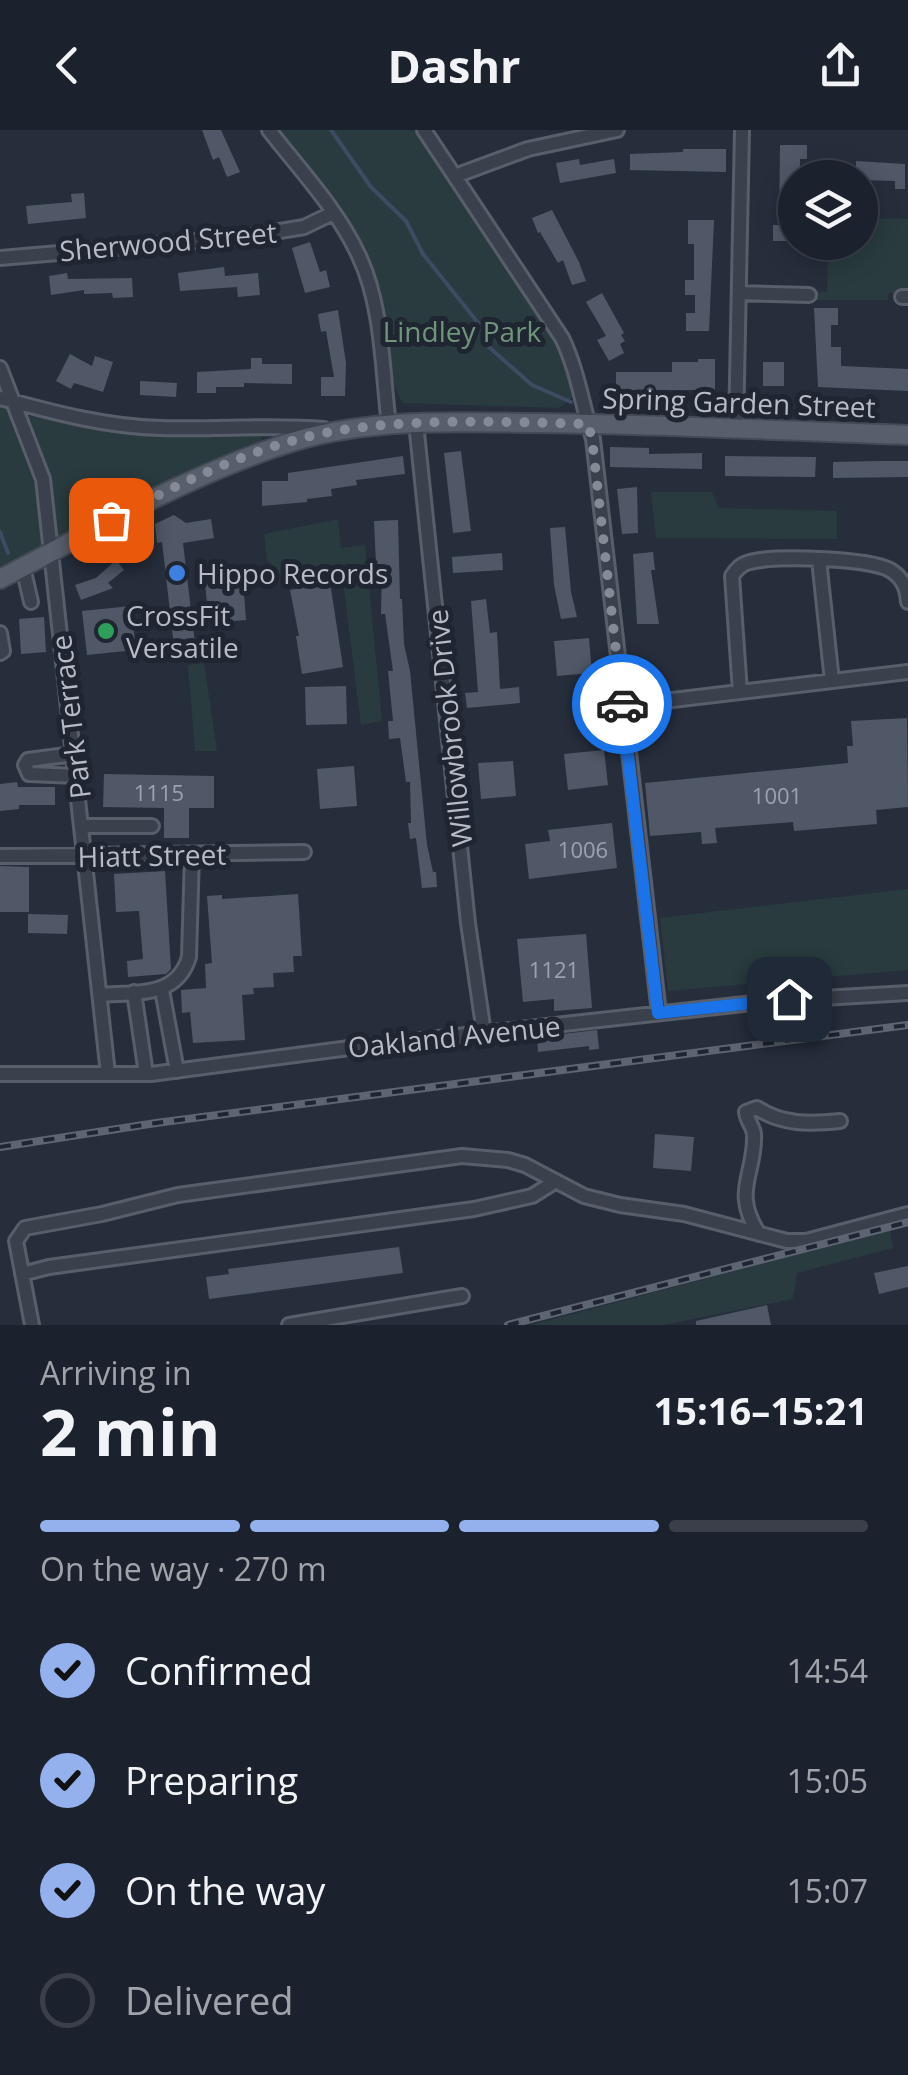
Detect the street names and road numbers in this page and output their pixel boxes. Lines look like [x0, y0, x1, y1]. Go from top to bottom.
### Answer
street label: Sherwood Street [58, 213, 278, 269]
street label: Spring Garden Street [602, 378, 876, 426]
street label: Willowbrook Drive [418, 607, 480, 849]
street label: Park Terrace [41, 633, 99, 801]
street label: Hiatt Street [77, 835, 227, 875]
street label: Oakland Avenue [346, 1006, 562, 1066]

